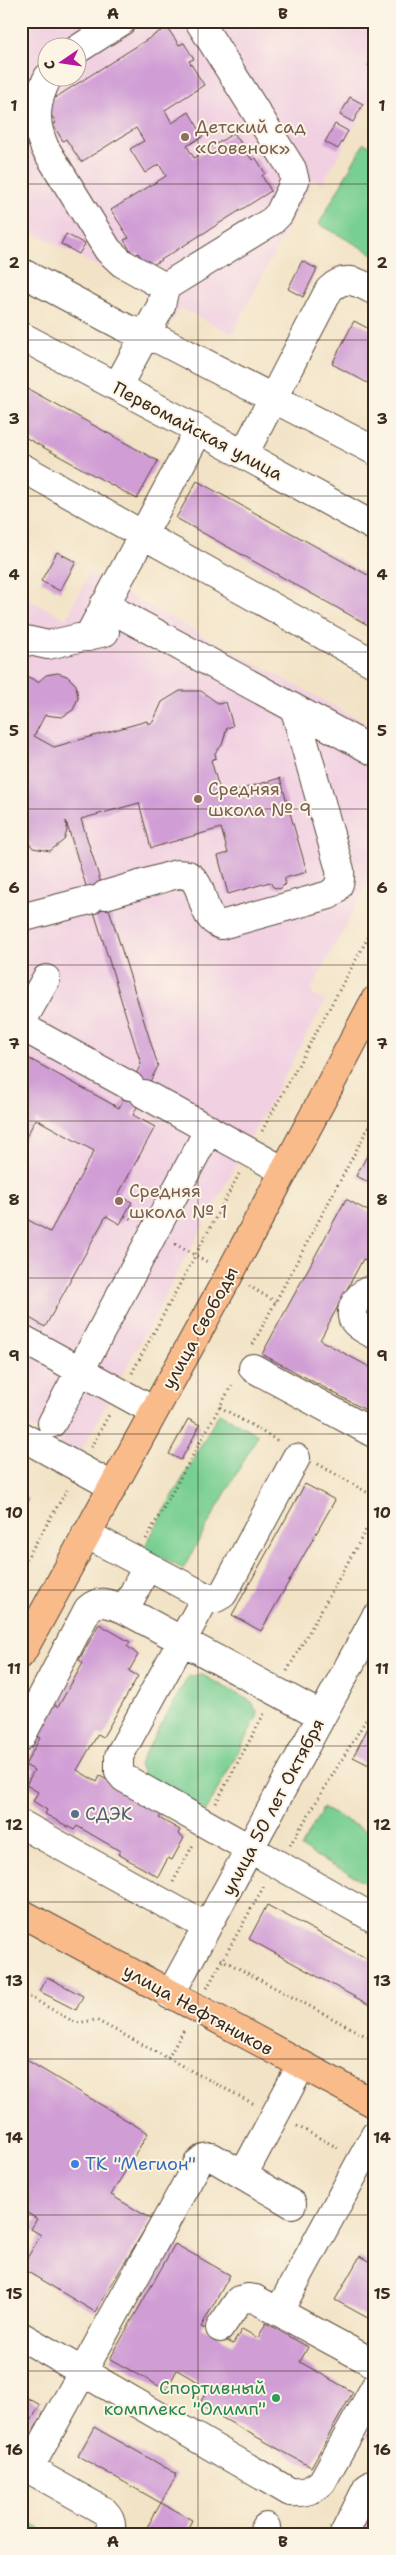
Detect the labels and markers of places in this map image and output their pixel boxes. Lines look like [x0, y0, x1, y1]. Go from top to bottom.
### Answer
place label: Детский сад «Совенок» [195, 115, 307, 160]
marker: Детский сад «Совенок» [179, 131, 191, 143]
place label: Средняя школа № 9 [208, 777, 312, 822]
marker: Средняя школа № 9 [192, 793, 204, 805]
place label: Средняя школа № 1 [129, 1179, 227, 1224]
marker: Средняя школа № 1 [113, 1195, 125, 1207]
place label: СДЭК [85, 1802, 133, 1826]
marker: СДЭК [69, 1808, 81, 1820]
place label: ТК "Мегион" [85, 2152, 196, 2176]
marker: ТК "Мегион" [69, 2158, 81, 2170]
place label: Спортивный комплекс "Олимп" [104, 2376, 266, 2421]
marker: Спортивный комплекс "Олимп" [270, 2392, 282, 2404]

